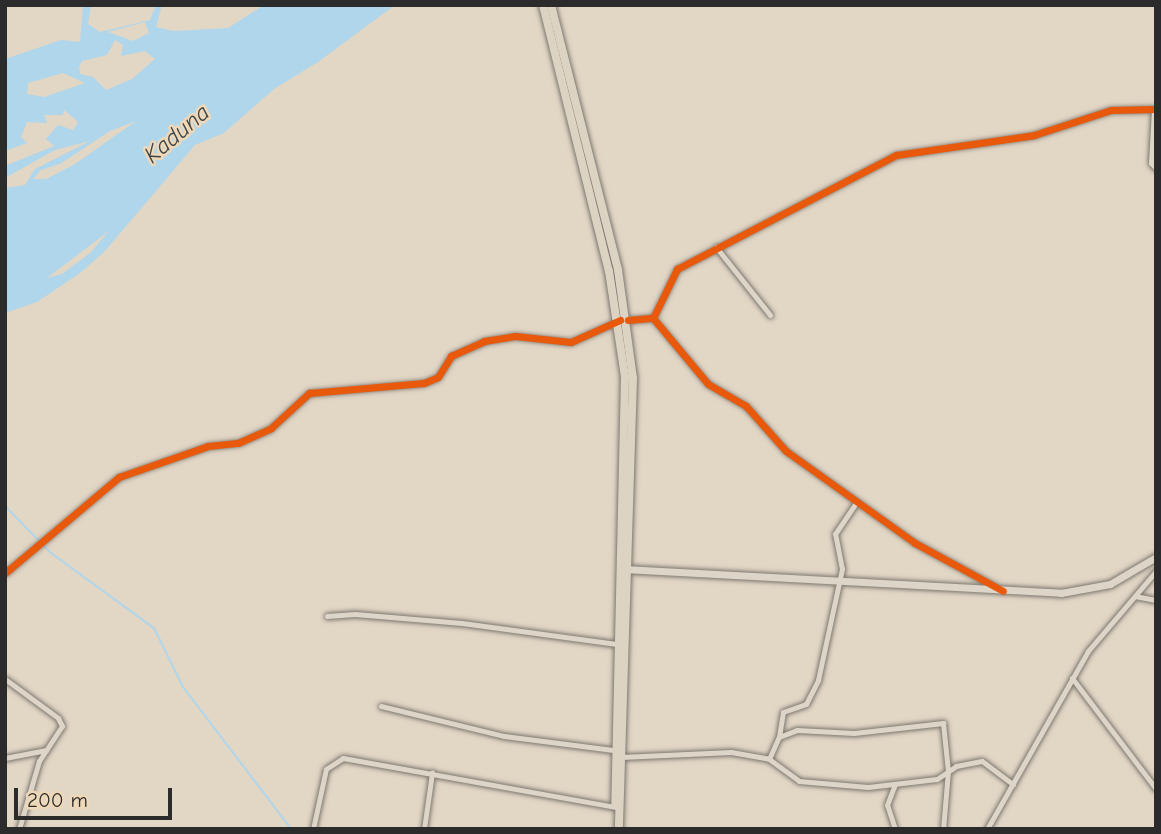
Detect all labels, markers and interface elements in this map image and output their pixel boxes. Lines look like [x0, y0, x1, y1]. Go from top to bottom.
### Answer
water label: Kaduna [138, 98, 216, 170]
scale bar [18, 774, 175, 818]
text: 200 m [27, 788, 88, 812]

